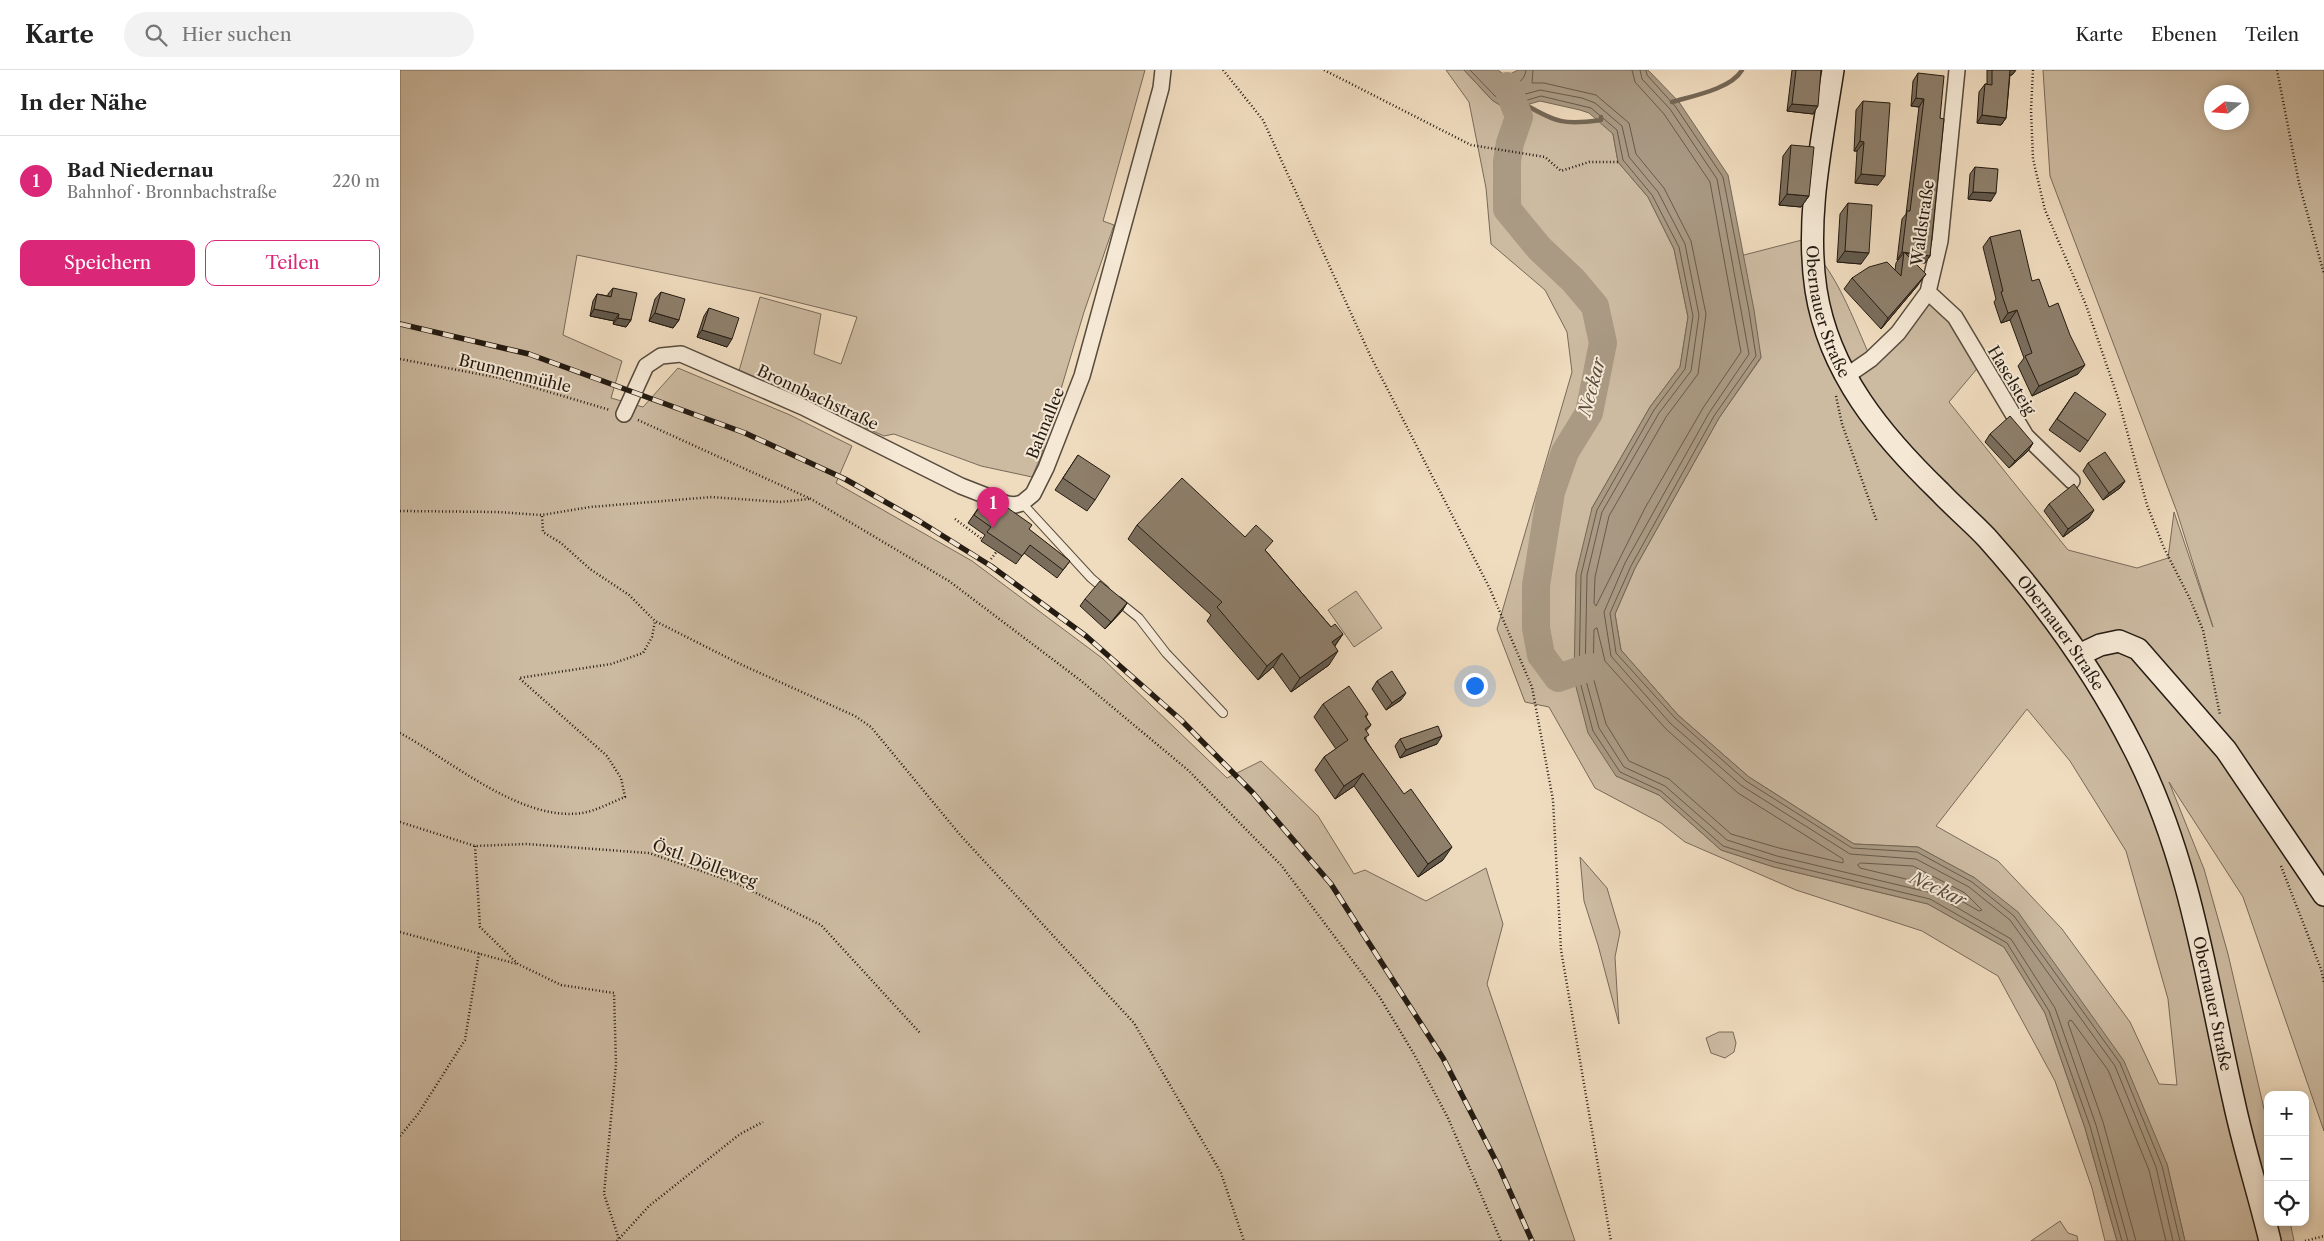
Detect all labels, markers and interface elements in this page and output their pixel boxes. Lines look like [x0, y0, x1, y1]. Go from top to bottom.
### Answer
search box [124, 12, 474, 57]
text: Karte [25, 20, 94, 49]
icon: search [142, 21, 170, 49]
text: Hier suchen [182, 23, 292, 46]
text: Karte [2075, 24, 2123, 46]
text: Ebenen [2151, 24, 2217, 46]
text: Teilen [2245, 24, 2299, 46]
north arrow [2204, 85, 2249, 130]
text: In der Nähe [20, 90, 147, 115]
text: Bad Niedernau [67, 159, 214, 182]
text: 1 [32, 171, 40, 191]
text: 220 m [332, 171, 380, 191]
street label: Waldstraße [1906, 179, 1938, 268]
text: Bahnhof · Bronnbachstraße [67, 182, 277, 202]
button: Speichern [20, 240, 195, 286]
button: Teilen [205, 240, 380, 286]
street label: Obernauer Straße [1802, 245, 1855, 381]
street label: Haselsteig [1983, 342, 2041, 419]
street label: Brunnenmühle [457, 349, 573, 397]
water label: Neckar [1573, 354, 1611, 420]
street label: Bronnbachstraße [754, 360, 882, 434]
street label: Bahnallee [1022, 384, 1068, 462]
pin: 1 [977, 487, 1009, 528]
street label: Obernauer Straße [2013, 571, 2109, 694]
your location [1462, 673, 1488, 699]
street label: Östl. Dölleweg [650, 835, 761, 891]
water label: Neckar [1905, 866, 1971, 912]
street label: Obernauer Straße [2189, 934, 2237, 1073]
map controls [2264, 1091, 2309, 1226]
button: + [2264, 1091, 2309, 1136]
button: − [2264, 1136, 2309, 1181]
button: locate [2264, 1181, 2309, 1226]

